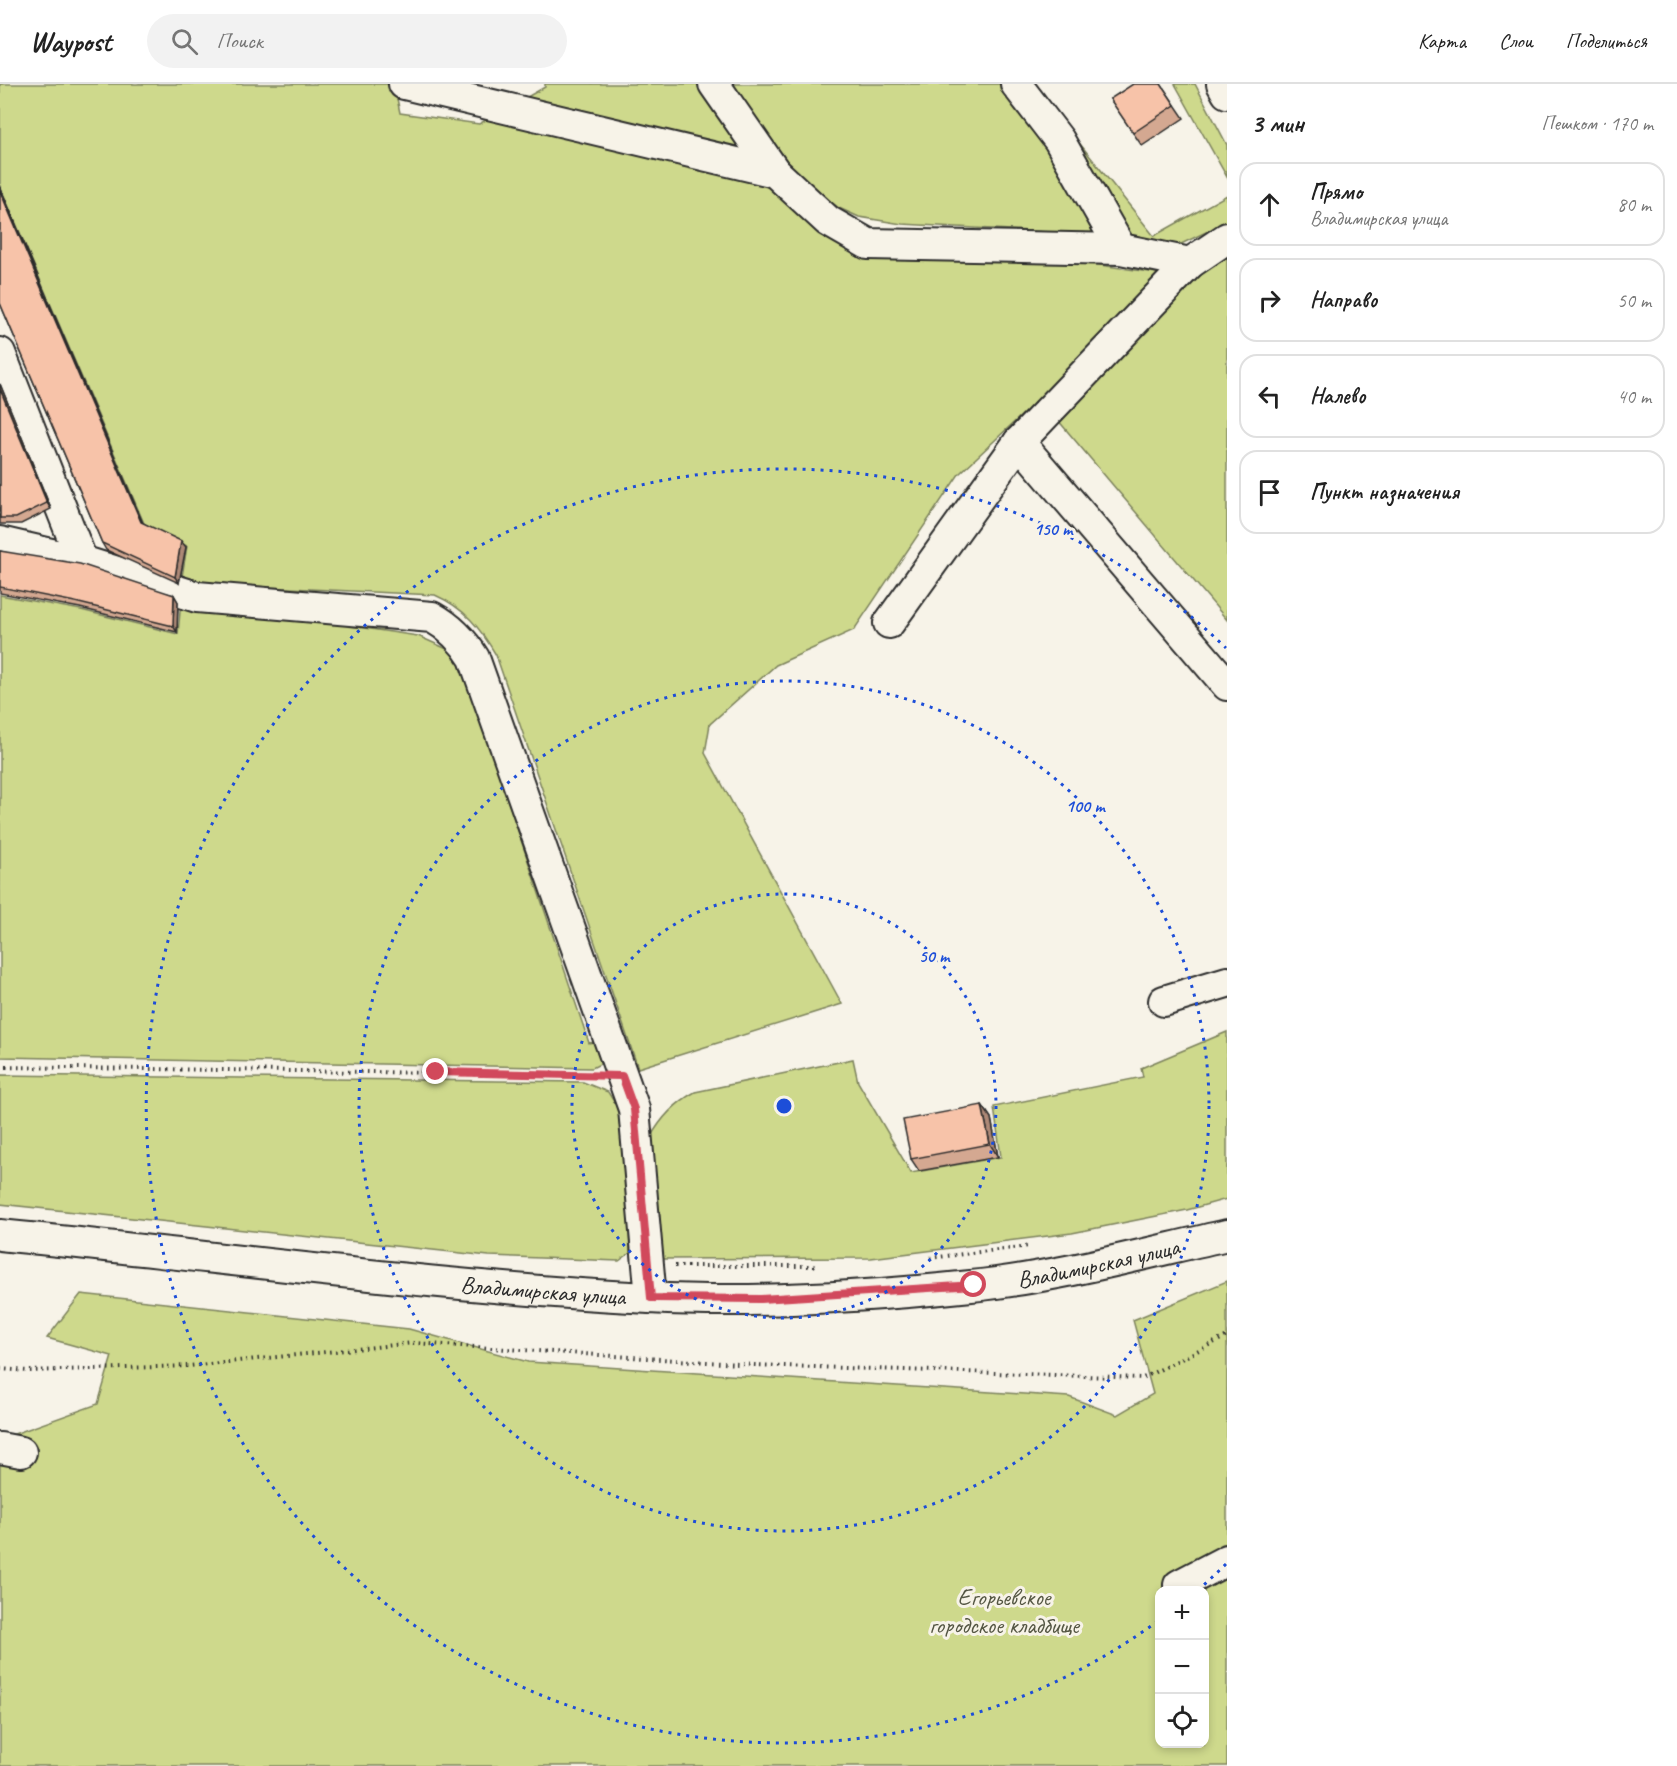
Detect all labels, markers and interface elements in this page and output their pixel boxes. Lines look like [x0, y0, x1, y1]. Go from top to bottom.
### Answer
search box [147, 14, 567, 68]
text: Waypost [30, 24, 111, 59]
icon: search [168, 25, 201, 58]
text: Поиск [216, 27, 263, 55]
text: Карта [1418, 28, 1466, 54]
text: Слои [1499, 28, 1533, 54]
text: Поделиться [1566, 28, 1647, 54]
text: 3 мин [1251, 107, 1304, 140]
text: Пешком · 170 m [1541, 111, 1653, 136]
text: Прямо [1310, 178, 1362, 206]
icon: ahead [1253, 188, 1286, 221]
text: 80 m [1617, 192, 1651, 217]
text: Владимирская улица [1310, 206, 1447, 231]
icon: right [1253, 284, 1286, 317]
text: Направо [1310, 286, 1377, 314]
text: 50 m [1617, 288, 1651, 313]
icon: left [1253, 380, 1286, 413]
text: Налево [1310, 382, 1366, 410]
text: 40 m [1617, 384, 1651, 409]
icon: arrive [1253, 476, 1286, 509]
text: Пункт назначения [1310, 478, 1459, 506]
text: 150 m [1034, 518, 1074, 540]
text: 100 m [1066, 795, 1106, 817]
text: 50 m [919, 945, 951, 967]
route end [422, 1058, 448, 1084]
centre of rings [774, 1096, 794, 1116]
street label: Владимирская улица [1015, 1231, 1184, 1295]
street label: Владимирская улица [459, 1269, 628, 1312]
route start [960, 1271, 986, 1297]
park label: Егорьевское городское кладбище [929, 1582, 1081, 1640]
map controls [1155, 1586, 1209, 1748]
button: + [1155, 1586, 1209, 1640]
button: − [1155, 1640, 1209, 1694]
button: locate [1155, 1694, 1209, 1748]

